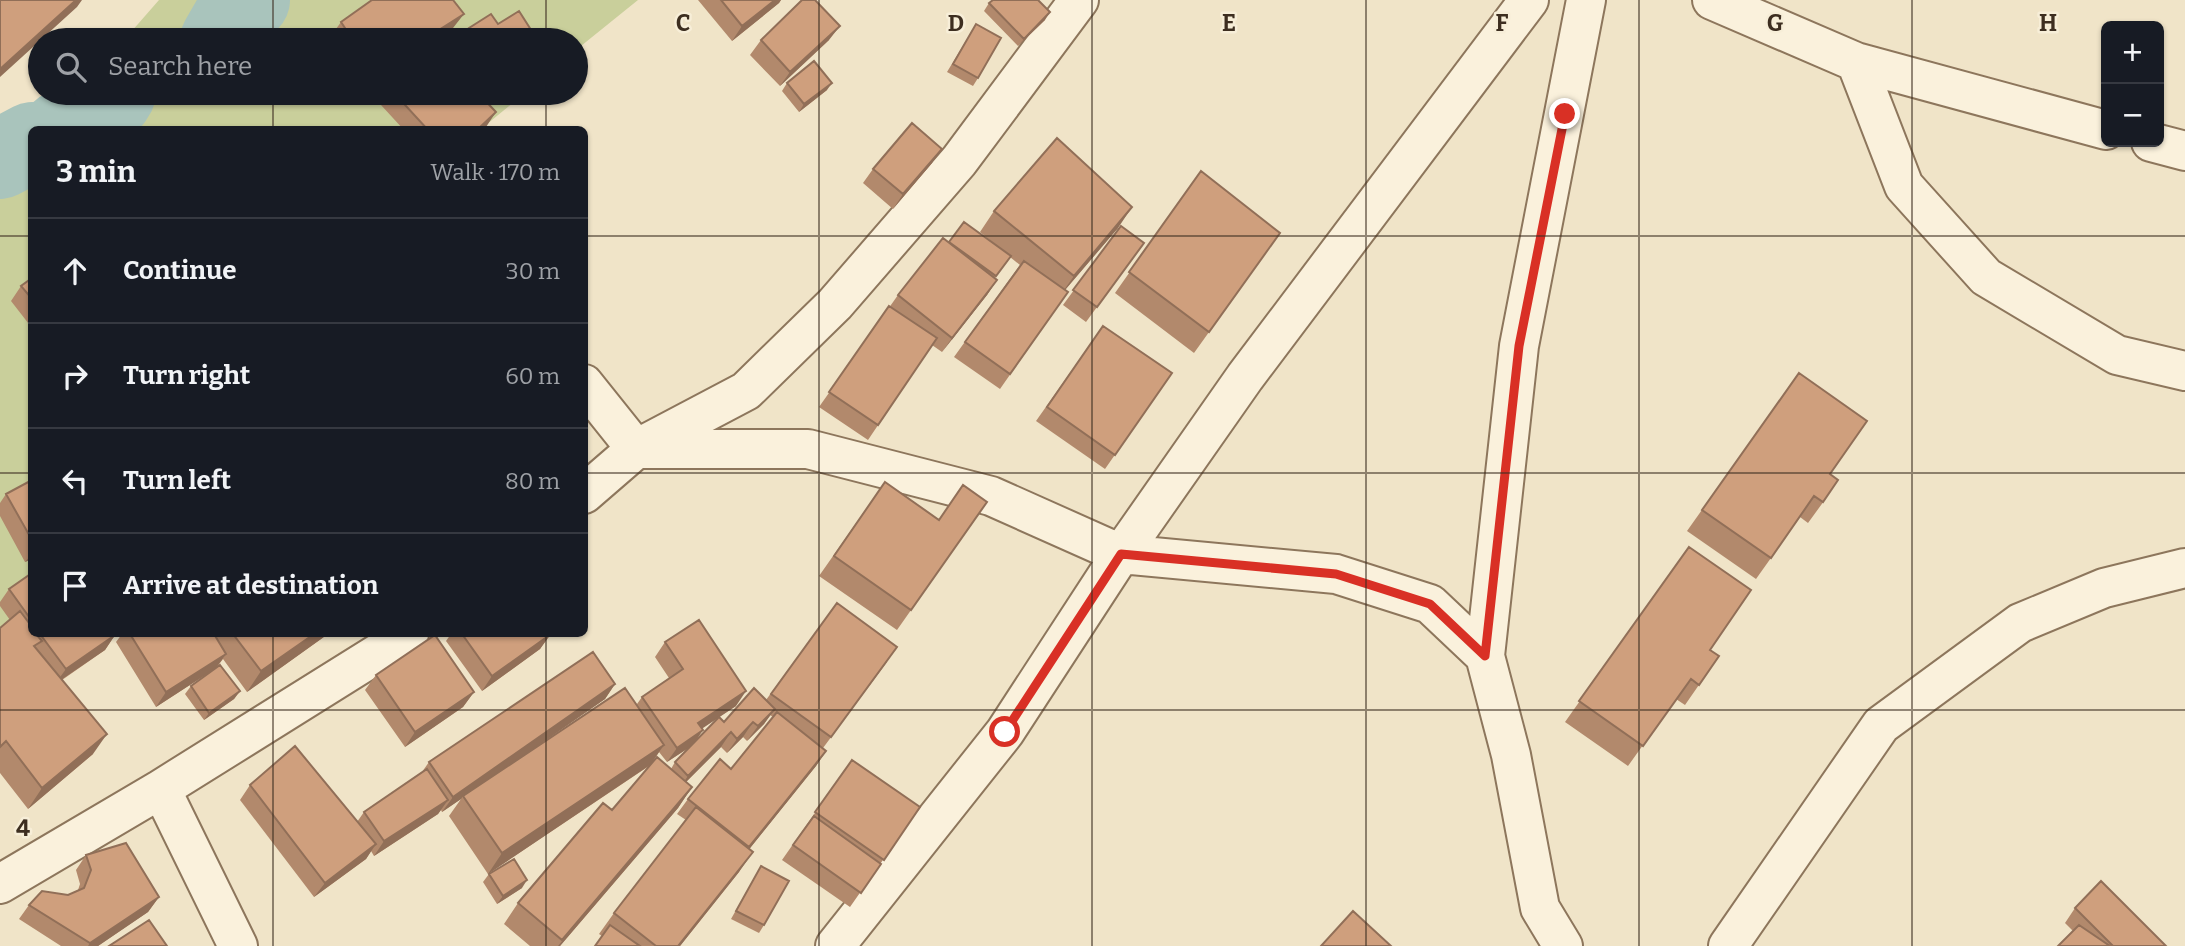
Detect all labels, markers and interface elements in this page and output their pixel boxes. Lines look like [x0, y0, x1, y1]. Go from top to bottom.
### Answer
text: C [676, 9, 690, 37]
text: D [948, 9, 964, 37]
text: E [1222, 9, 1236, 37]
text: F [1496, 9, 1509, 37]
text: G [1767, 9, 1784, 37]
text: H [2039, 9, 2057, 37]
map controls [2101, 21, 2164, 147]
button: + [2101, 21, 2164, 84]
search box [28, 28, 588, 105]
icon: search [52, 48, 90, 86]
text: Search here [108, 51, 252, 82]
button: − [2101, 84, 2164, 147]
route end [1549, 98, 1580, 129]
text: 3 min [56, 154, 136, 190]
text: Walk · 170 m [431, 158, 560, 186]
icon: ahead [56, 252, 94, 290]
text: Continue [123, 255, 237, 286]
text: 30 m [506, 257, 560, 285]
icon: right [56, 357, 94, 395]
text: Turn right [123, 360, 250, 391]
text: 60 m [505, 362, 560, 390]
icon: left [56, 462, 94, 500]
text: Turn left [123, 465, 231, 496]
text: 80 m [505, 467, 560, 495]
icon: arrive [56, 567, 94, 605]
text: Arrive at destination [123, 570, 378, 601]
route start [989, 716, 1020, 747]
text: 4 [16, 814, 30, 842]

